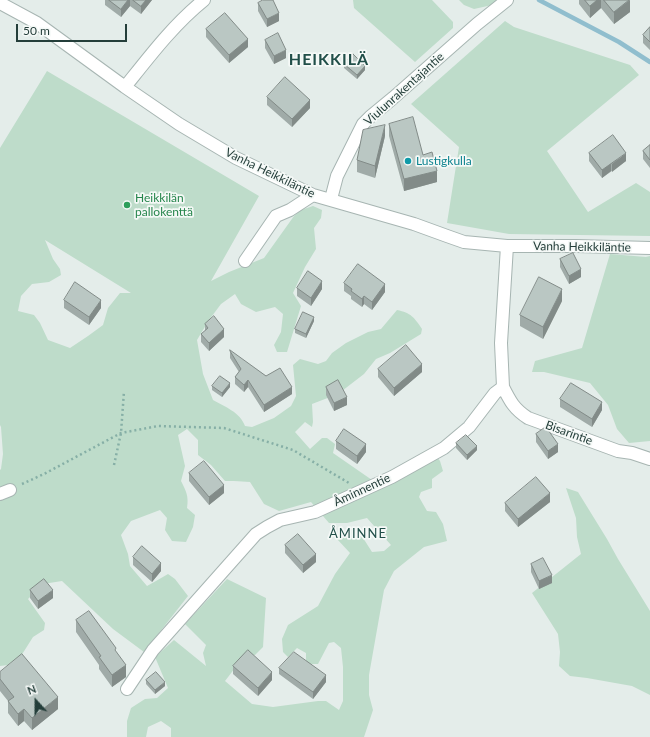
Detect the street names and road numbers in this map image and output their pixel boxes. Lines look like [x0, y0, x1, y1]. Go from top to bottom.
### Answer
street label: Viulunrakentajantie [361, 49, 447, 129]
street label: Vanha Heikkiläntie [223, 145, 317, 201]
street label: Vanha Heikkiläntie [533, 239, 631, 255]
street label: Bisarintie [543, 418, 595, 448]
street label: Åminnentie [331, 471, 393, 509]

